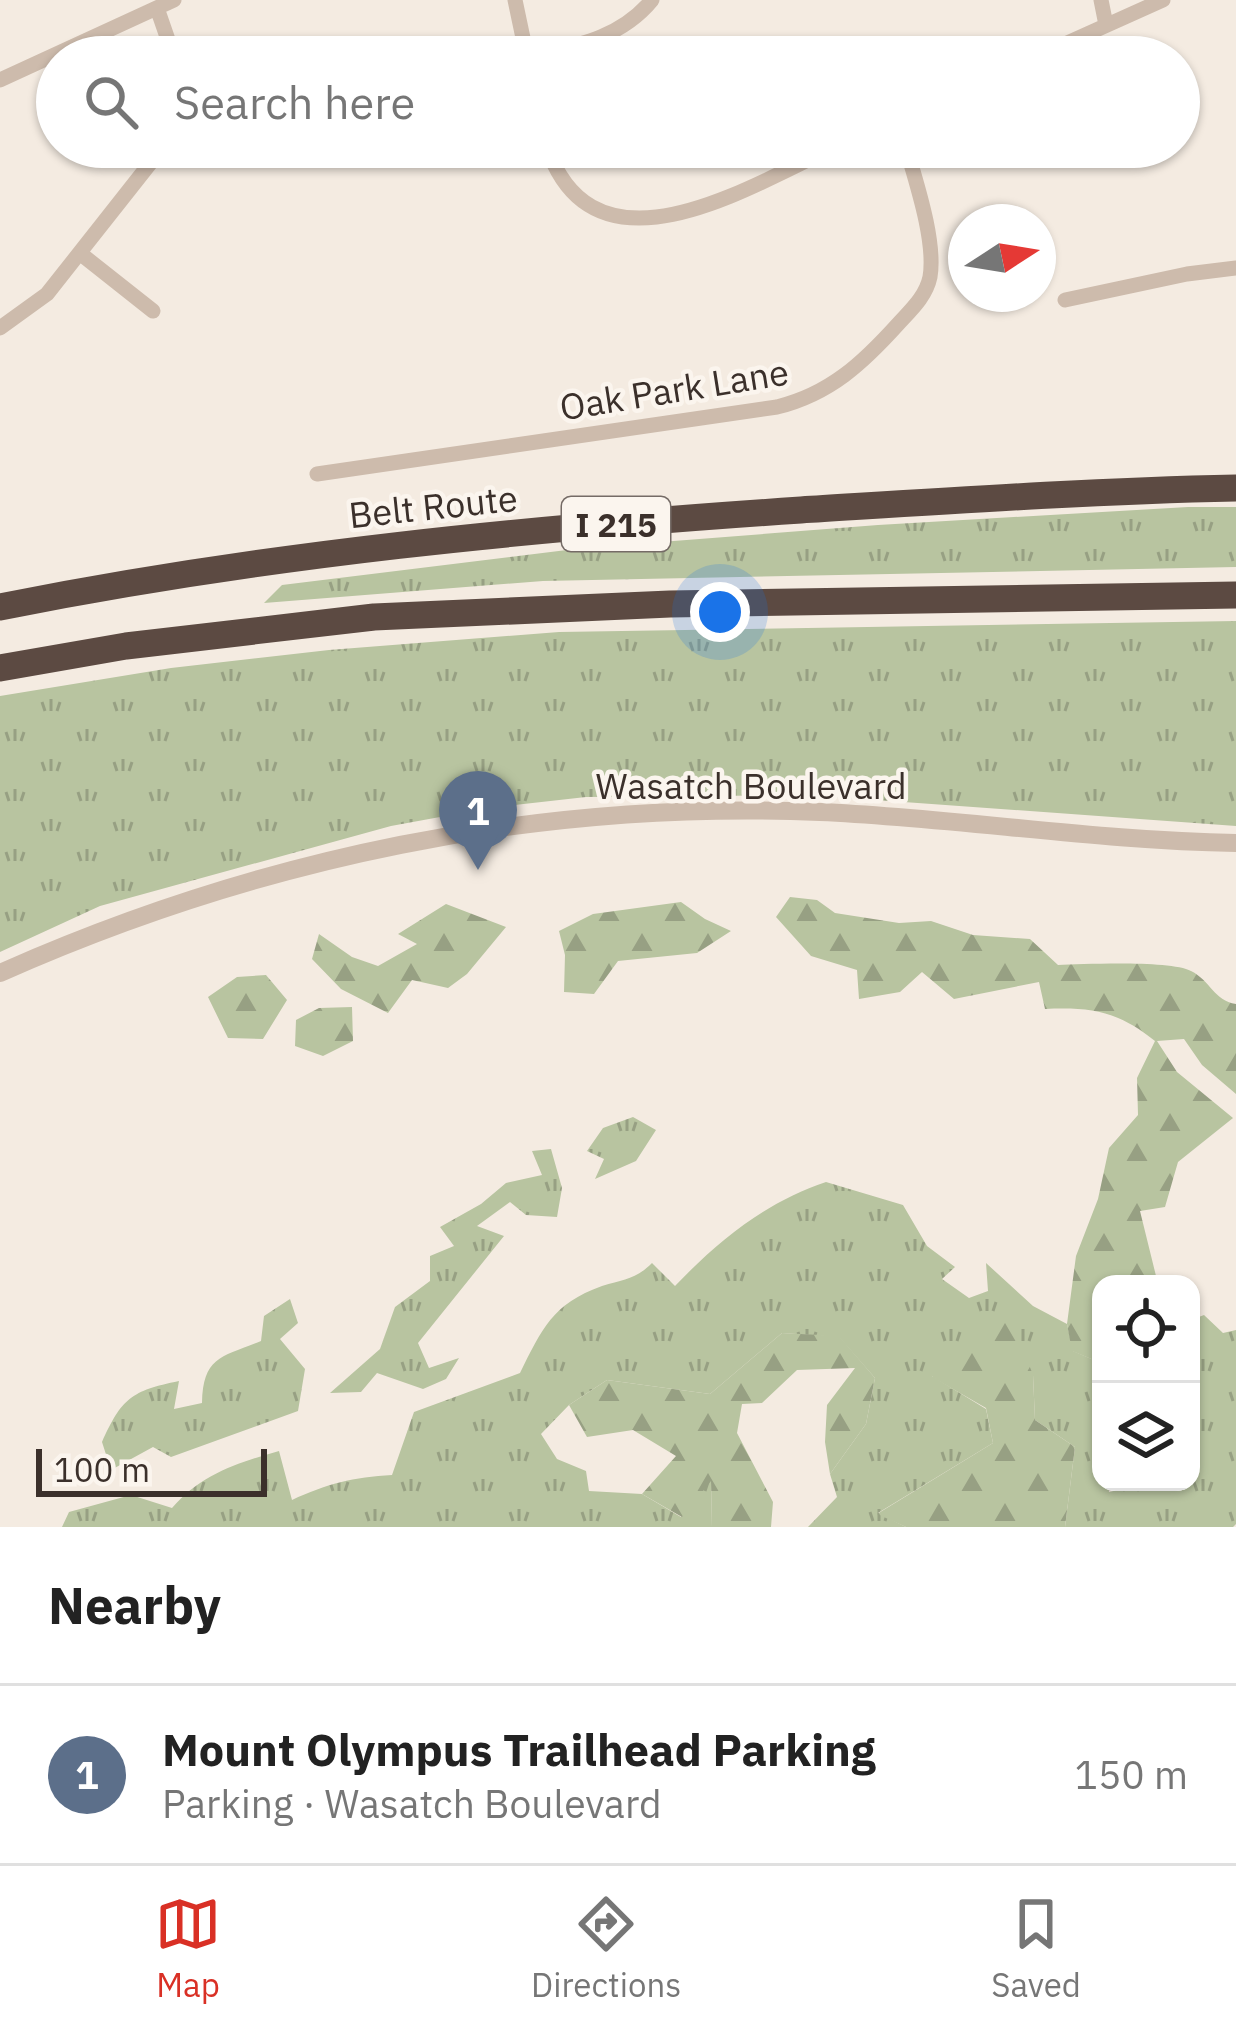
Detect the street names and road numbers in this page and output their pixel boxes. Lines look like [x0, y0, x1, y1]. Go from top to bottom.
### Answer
street label: Oak Park Lane [556, 348, 792, 430]
street label: Belt Route [346, 474, 520, 538]
road number: I 215 [562, 497, 670, 551]
street label: Wasatch Boulevard [595, 762, 907, 809]

